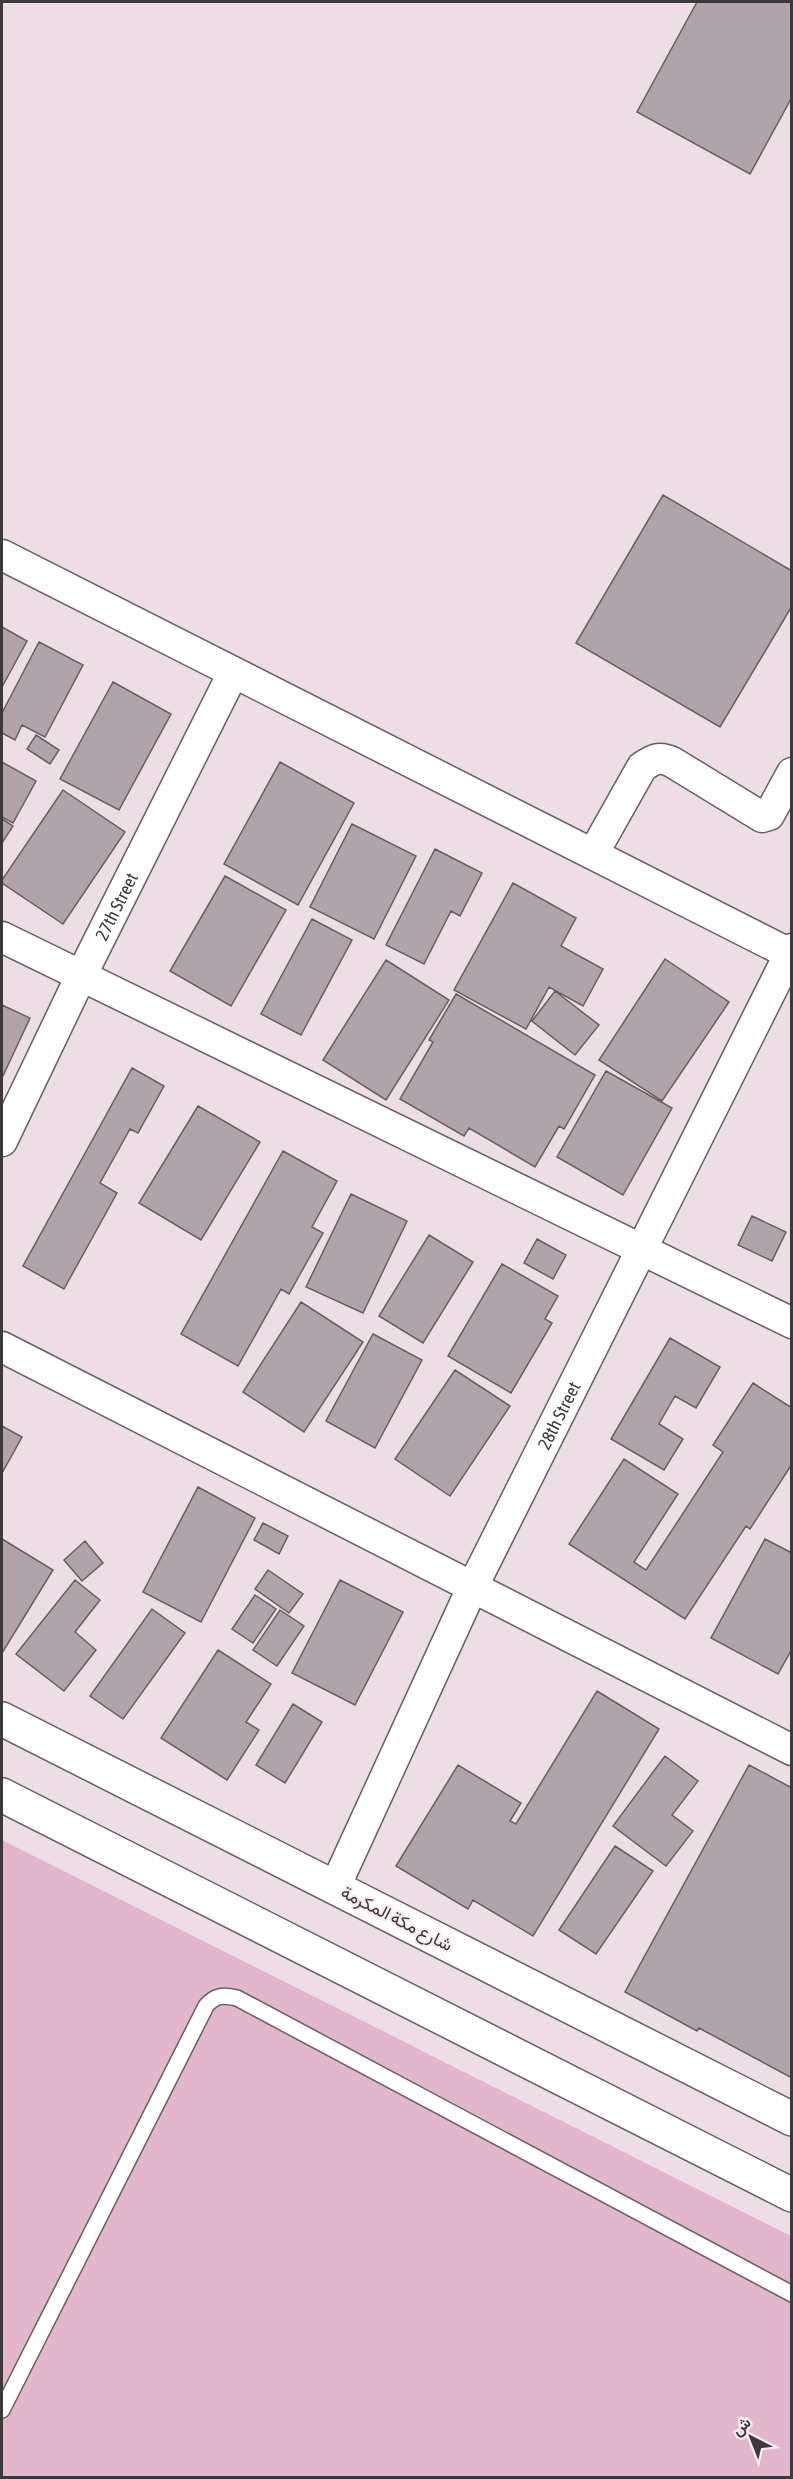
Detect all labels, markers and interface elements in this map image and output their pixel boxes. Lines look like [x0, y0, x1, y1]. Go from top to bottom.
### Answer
street label: 27th Street [90, 869, 142, 943]
street label: 28th Street [533, 1378, 584, 1453]
street label: شارع مكة المكرمة [337, 1881, 456, 1957]
north arrow [721, 2407, 781, 2467]
text: ش [728, 2413, 755, 2440]

